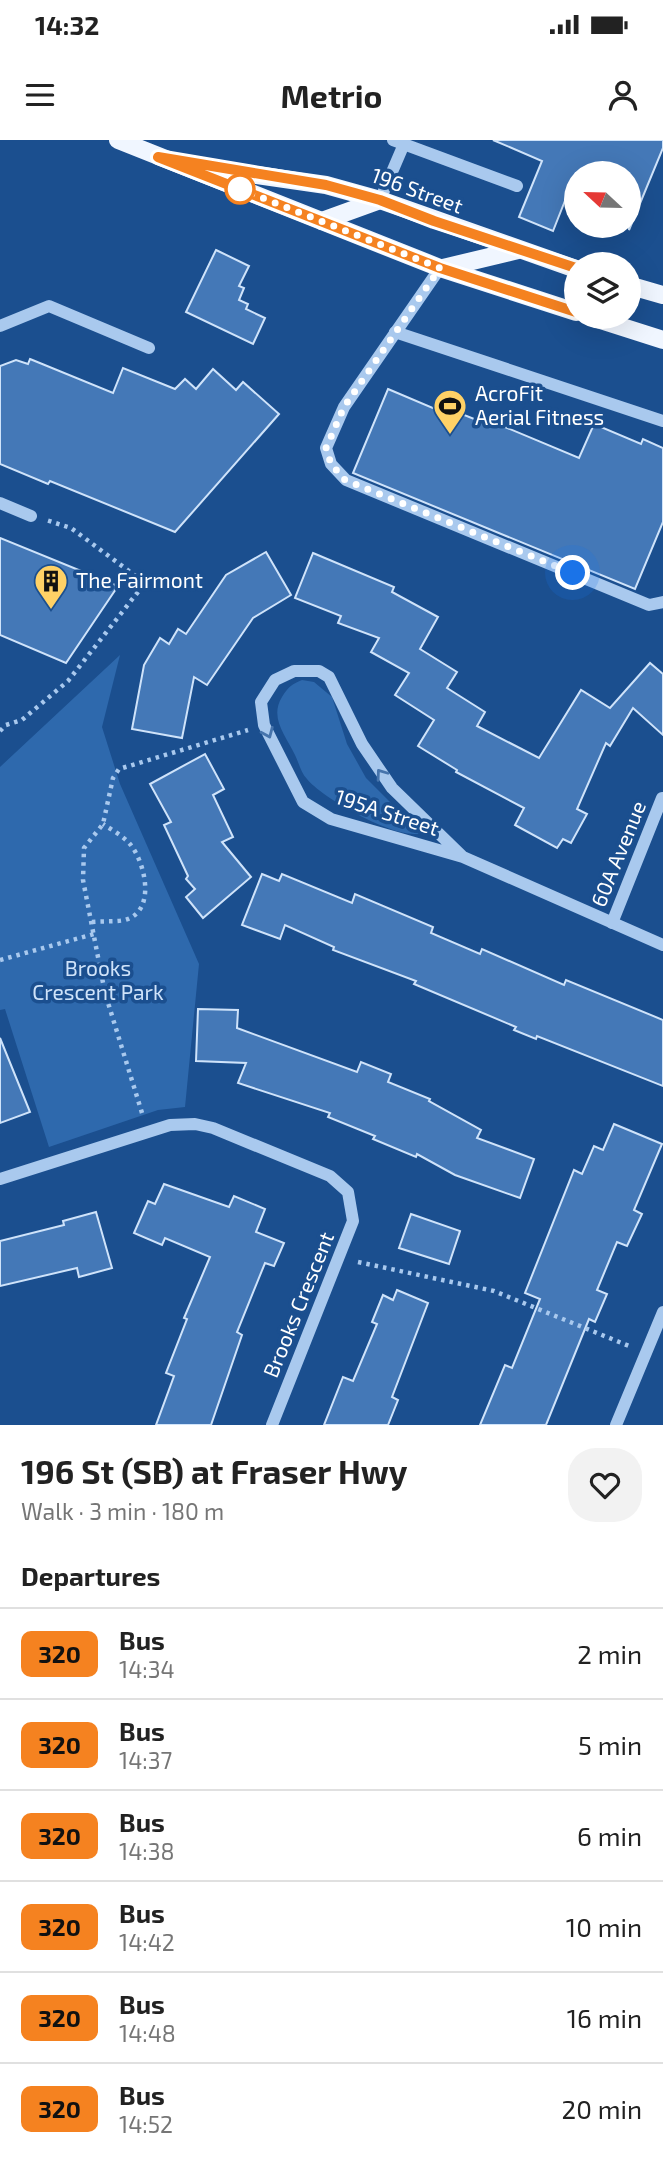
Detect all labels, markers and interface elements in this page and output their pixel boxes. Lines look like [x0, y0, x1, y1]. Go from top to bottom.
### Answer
text: 14:32 [35, 9, 99, 40]
icon: menu [21, 76, 59, 114]
text: Metrio [281, 76, 382, 114]
icon: person [604, 76, 642, 114]
north arrow [564, 161, 640, 238]
map controls [564, 161, 641, 329]
street label: 196 Street [368, 162, 467, 218]
unlabelled marker [225, 174, 255, 204]
button: layers [564, 252, 641, 329]
place label: AcroFit Aerial Fitness [475, 380, 604, 429]
sports icon: AcroFit Aerial Fitness [431, 387, 469, 436]
your location [555, 555, 590, 590]
building icon: The Fairmont [32, 562, 70, 611]
place label: The Fairmont [76, 567, 203, 592]
one-way arrow [260, 726, 274, 738]
one-way arrow [377, 769, 390, 782]
street label: 195A Street [333, 783, 442, 840]
street label: 60A Avenue [585, 797, 650, 910]
park label: Brooks Crescent Park [32, 955, 164, 1004]
street label: Brooks Crescent [257, 1228, 338, 1381]
button: heart [568, 1448, 642, 1522]
text: 196 St (SB) at Fraser Hwy [21, 1451, 407, 1491]
text: Walk · 3 min · 180 m [21, 1497, 224, 1525]
text: Departures [21, 1560, 160, 1591]
text: Bus [119, 1624, 165, 1655]
text: 2 min [577, 1638, 642, 1669]
text: 320 [38, 1639, 81, 1668]
text: 14:34 [119, 1655, 175, 1683]
text: Bus [119, 1715, 165, 1746]
text: 5 min [578, 1729, 642, 1760]
text: 320 [38, 1730, 81, 1759]
text: 14:37 [119, 1746, 172, 1774]
text: Bus [119, 1806, 165, 1837]
text: 6 min [577, 1820, 642, 1851]
text: 320 [38, 1821, 81, 1850]
text: 14:38 [119, 1837, 174, 1865]
text: Bus [119, 1897, 165, 1928]
text: 10 min [566, 1911, 642, 1942]
text: 320 [38, 1912, 81, 1941]
text: 14:42 [119, 1928, 175, 1956]
text: Bus [119, 1988, 165, 2019]
text: 16 min [567, 2002, 642, 2033]
text: 320 [38, 2003, 81, 2032]
text: 14:48 [119, 2019, 176, 2047]
text: Bus [119, 2079, 165, 2110]
text: 20 min [562, 2093, 642, 2124]
text: 320 [38, 2094, 81, 2123]
text: 14:52 [119, 2110, 173, 2138]

